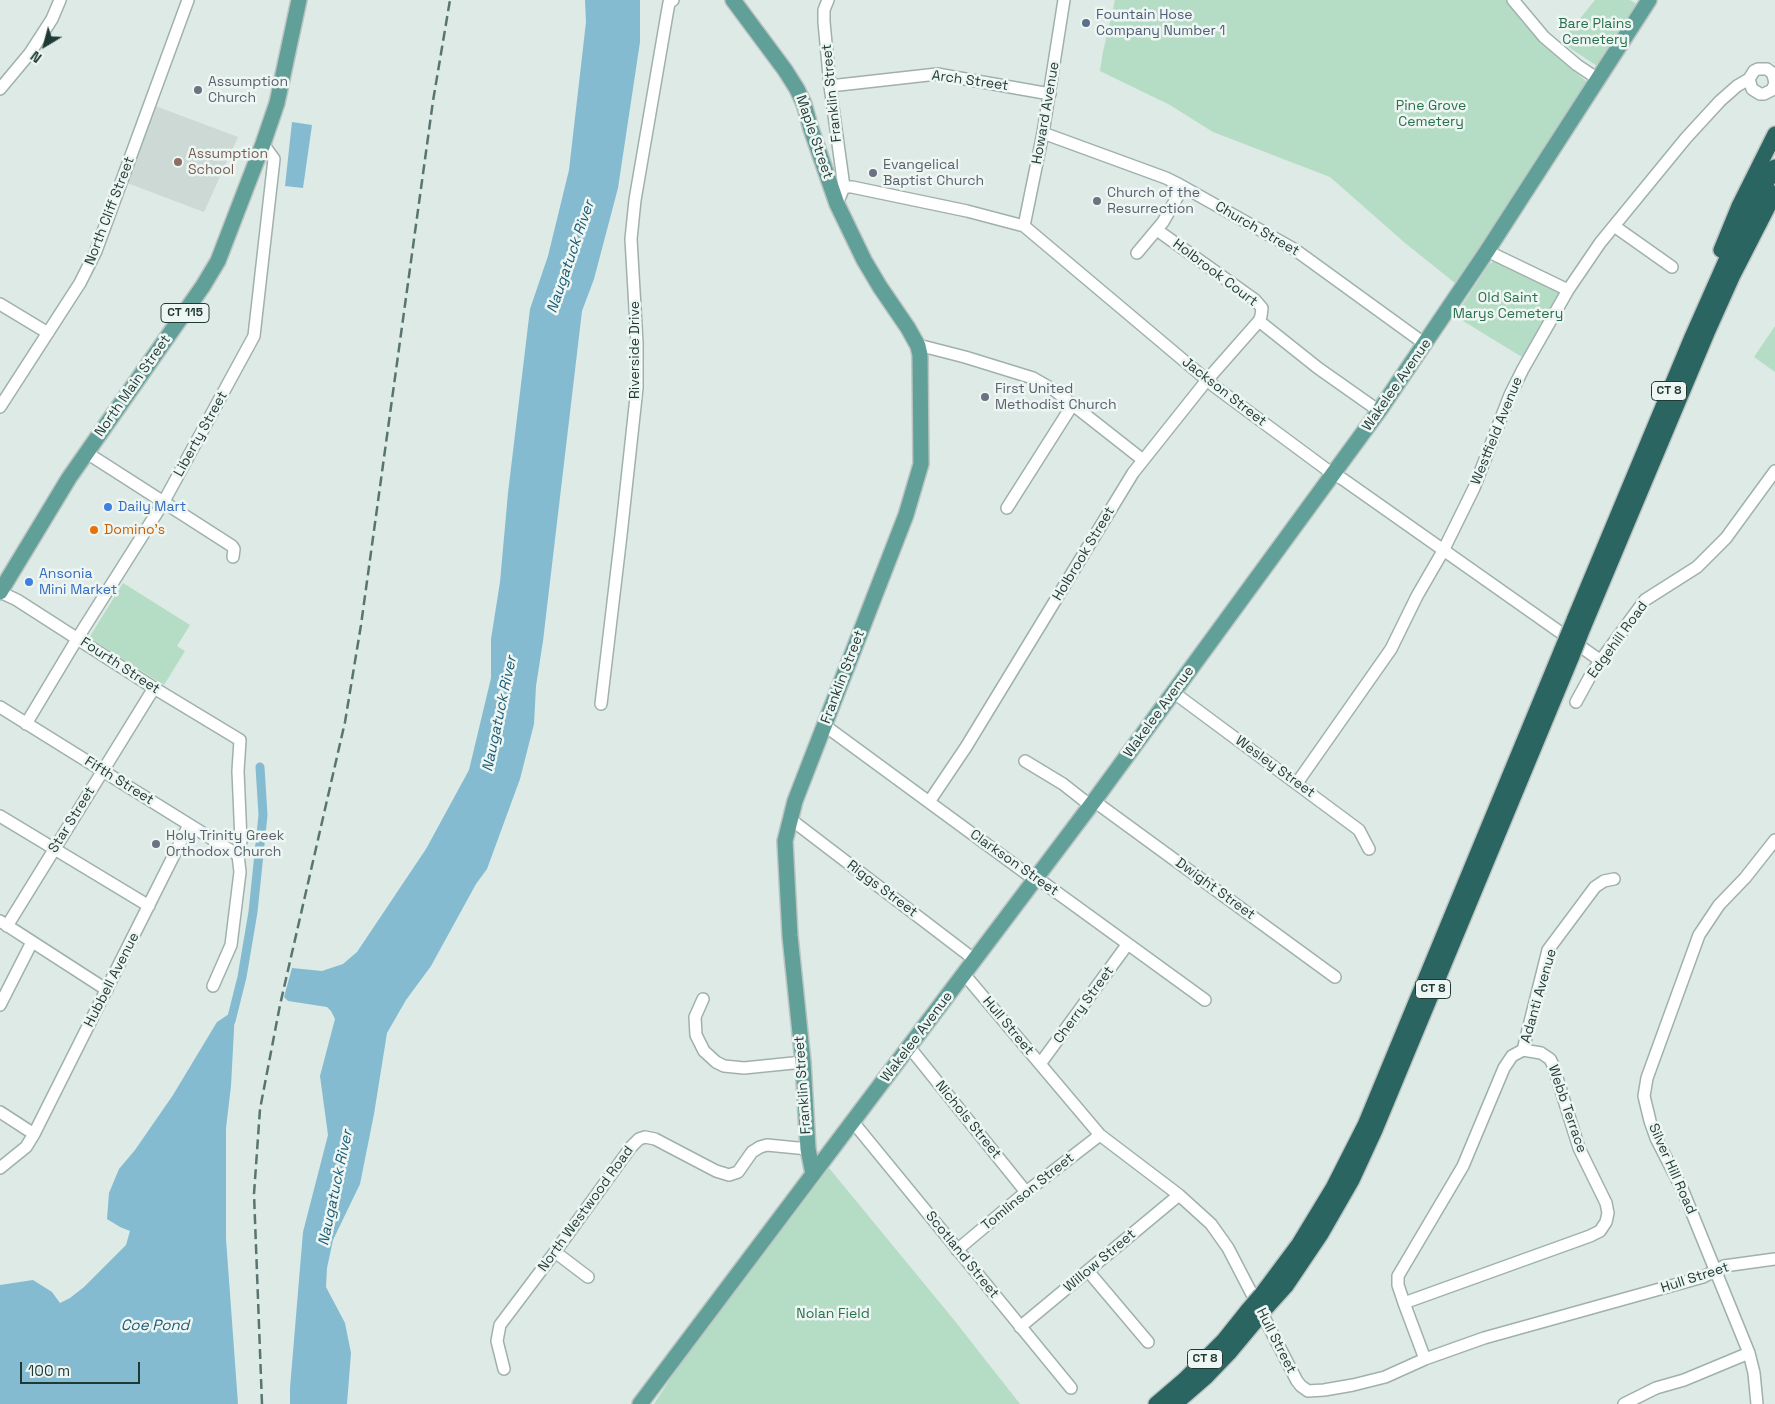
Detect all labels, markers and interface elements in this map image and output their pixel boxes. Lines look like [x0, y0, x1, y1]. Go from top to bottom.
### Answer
place label: Fountain Hose Company Number 1 [1096, 7, 1225, 40]
park label: Bare Plains Cemetery [1558, 16, 1632, 48]
marker: Fountain Hose Company Number 1 [1080, 17, 1092, 29]
north arrow [20, 20, 70, 70]
street label: Franklin Street [818, 43, 846, 143]
text: N [27, 47, 45, 67]
street label: Howard Avenue [1029, 60, 1063, 166]
street label: Arch Street [931, 67, 1009, 95]
place label: Assumption Church [208, 74, 288, 106]
marker: Assumption Church [192, 84, 204, 96]
street label: Maple Street [792, 93, 836, 181]
park label: Pine Grove Cemetery [1396, 98, 1466, 130]
place label: Assumption School [188, 146, 268, 178]
street label: North Cliff Street [82, 154, 138, 268]
marker: Assumption School [172, 156, 184, 168]
place label: Evangelical Baptist Church [883, 157, 984, 190]
marker: Evangelical Baptist Church [867, 167, 879, 179]
place label: Church of the Resurrection [1107, 185, 1200, 218]
marker: Church of the Resurrection [1091, 195, 1103, 207]
water label: Naugatuck River [543, 198, 599, 316]
street label: Church Street [1212, 198, 1302, 260]
street label: Holbrook Court [1169, 236, 1261, 310]
park label: Old Saint Marys Cemetery [1453, 290, 1563, 322]
street label: Riverside Drive [627, 301, 643, 399]
road number: CT 115 [161, 304, 209, 322]
street label: North Main Street [92, 332, 174, 440]
street label: Wakelee Avenue [1359, 336, 1435, 434]
street label: Jackson Street [1178, 354, 1270, 430]
street label: Westfield Avenue [1468, 374, 1526, 488]
place label: First United Methodist Church [995, 381, 1117, 414]
road number: CT 8 [1652, 382, 1686, 401]
street label: Liberty Street [171, 388, 231, 480]
marker: First United Methodist Church [979, 391, 991, 403]
place label: Daily Mart [118, 499, 186, 515]
marker: Daily Mart [102, 501, 114, 513]
street label: Holbrook Street [1049, 504, 1119, 604]
place label: Domino's [104, 522, 165, 538]
marker: Domino's [88, 524, 100, 536]
place label: Ansonia Mini Market [39, 566, 117, 598]
marker: Ansonia Mini Market [23, 576, 35, 588]
street label: Edgehill Road [1584, 598, 1652, 682]
street label: Franklin Street [817, 628, 869, 726]
street label: Fourth Street [77, 634, 163, 698]
water label: Naugatuck River [479, 655, 521, 773]
street label: Wakelee Avenue [1120, 663, 1198, 761]
street label: Wesley Street [1232, 732, 1318, 802]
street label: Fifth Street [81, 753, 157, 809]
street label: Star Street [45, 784, 99, 856]
street label: Clarkson Street [967, 826, 1061, 900]
place label: Holy Trinity Greek Orthodox Church [166, 828, 284, 860]
marker: Holy Trinity Greek Orthodox Church [150, 838, 162, 850]
street label: Dwight Street [1172, 855, 1258, 923]
street label: Riggs Street [843, 857, 921, 921]
street label: Hubbell Avenue [81, 930, 143, 1030]
street label: Adanti Avenue [1518, 947, 1560, 1045]
street label: Cherry Street [1050, 963, 1118, 1047]
road number: CT 8 [1416, 980, 1450, 999]
street label: Wakelee Avenue [878, 989, 956, 1085]
street label: Hull Street [979, 993, 1037, 1059]
street label: Franklin Street [791, 1035, 815, 1135]
street label: Webb Terrace [1544, 1063, 1590, 1155]
street label: Nichols Street [931, 1078, 1005, 1162]
street label: Silver Hill Road [1645, 1121, 1699, 1217]
water label: Naugatuck River [315, 1129, 357, 1247]
street label: North Westwood Road [535, 1143, 637, 1275]
street label: Tomlinson Street [978, 1150, 1078, 1234]
street label: Scotland Street [922, 1208, 1002, 1302]
street label: Willow Street [1061, 1226, 1139, 1296]
street label: Hull Street [1659, 1259, 1731, 1297]
park label: Nolan Field [796, 1306, 870, 1322]
street label: Hull Street [1252, 1306, 1300, 1376]
water label: Coe Pond [121, 1317, 189, 1335]
road number: CT 8 [1188, 1350, 1222, 1368]
scale bar [22, 1352, 142, 1384]
text: 100 m [28, 1361, 70, 1380]

